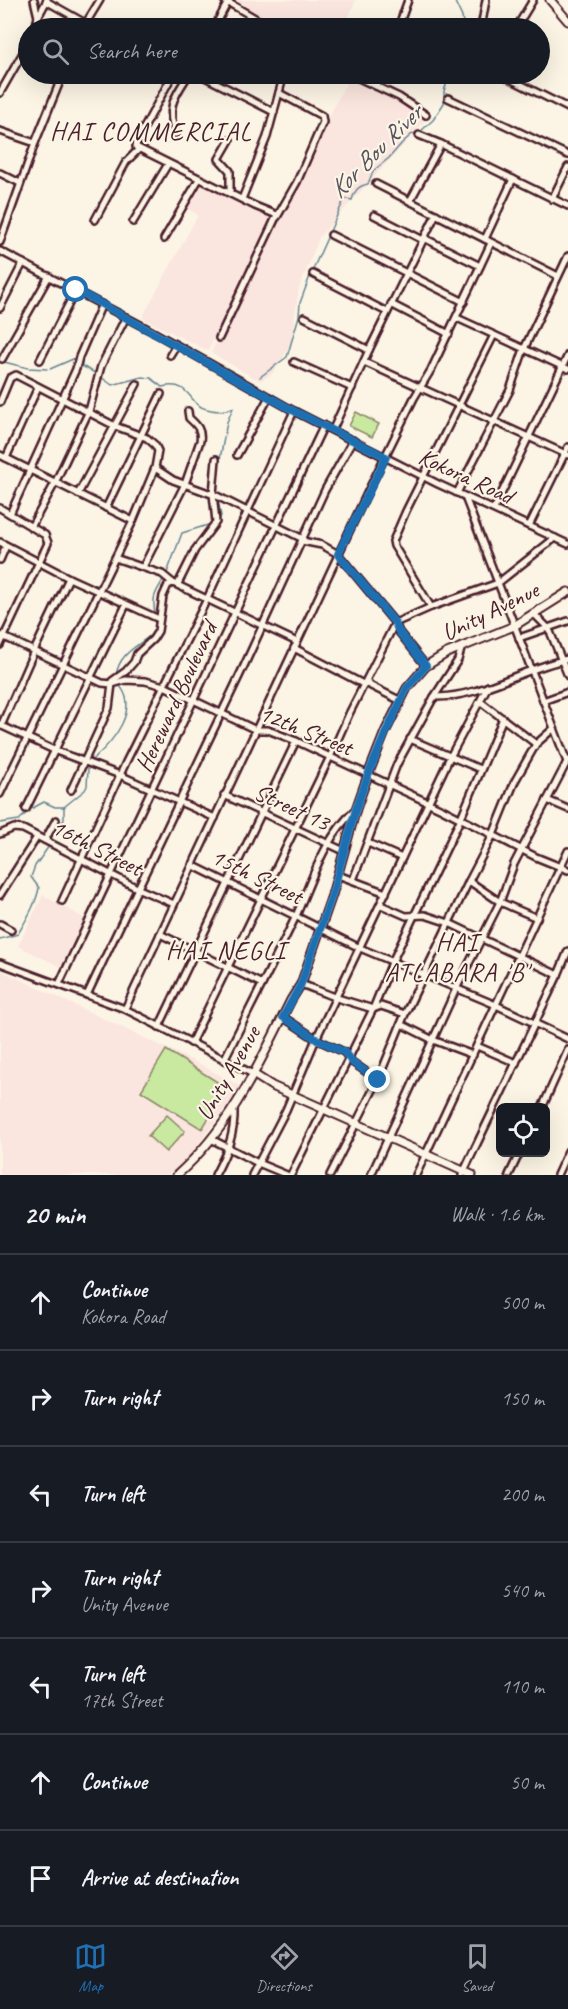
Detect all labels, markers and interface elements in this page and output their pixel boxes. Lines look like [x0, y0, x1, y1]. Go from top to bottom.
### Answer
search box [18, 18, 550, 84]
icon: search [39, 35, 72, 68]
text: Search here [87, 37, 177, 65]
water label: Kor Bou River [321, 95, 432, 205]
district label: HAI COMMERCIAL [50, 115, 252, 148]
route start [62, 276, 88, 302]
street label: Kokora Road [414, 441, 521, 512]
street label: Unity Avenue [437, 574, 545, 647]
street label: Hereward Boulevard [128, 614, 225, 777]
street label: 12th Street [255, 698, 359, 763]
street label: Street 13 [250, 777, 336, 838]
street label: 16th Street [47, 811, 149, 884]
street label: 15th Street [206, 841, 309, 912]
district label: HAI ATLABARA 'B' [385, 926, 533, 989]
district label: HAI NEGLI [166, 934, 290, 967]
street label: Unity Avenue [189, 1019, 268, 1126]
route end [364, 1066, 390, 1092]
map controls [496, 1103, 550, 1157]
button: locate [496, 1103, 550, 1157]
text: 20 min [24, 1198, 86, 1231]
text: Walk · 1.6 km [450, 1202, 544, 1227]
text: Continue [81, 1276, 147, 1304]
icon: ahead [24, 1286, 57, 1319]
text: 500 m [501, 1290, 544, 1315]
text: Kokora Road [81, 1304, 165, 1329]
icon: right [24, 1382, 57, 1415]
text: Turn right [81, 1384, 158, 1412]
text: 150 m [501, 1386, 544, 1411]
icon: left [24, 1478, 57, 1511]
text: Turn left [81, 1480, 145, 1508]
text: 200 m [501, 1482, 544, 1507]
text: Turn right [81, 1564, 158, 1592]
icon: right [24, 1574, 57, 1607]
text: 540 m [501, 1578, 544, 1603]
text: Unity Avenue [81, 1592, 168, 1617]
text: Turn left [81, 1660, 145, 1688]
icon: left [24, 1670, 57, 1703]
text: 110 m [501, 1674, 544, 1699]
text: 17th Street [81, 1688, 163, 1713]
icon: ahead [24, 1766, 57, 1799]
text: Continue [81, 1768, 147, 1796]
text: 50 m [510, 1770, 544, 1795]
icon: arrive [24, 1862, 57, 1895]
text: Arrive at destination [81, 1864, 238, 1892]
tab: Map [74, 1940, 107, 1996]
tab: Directions [256, 1940, 312, 1996]
tab: Saved [461, 1940, 494, 1996]

